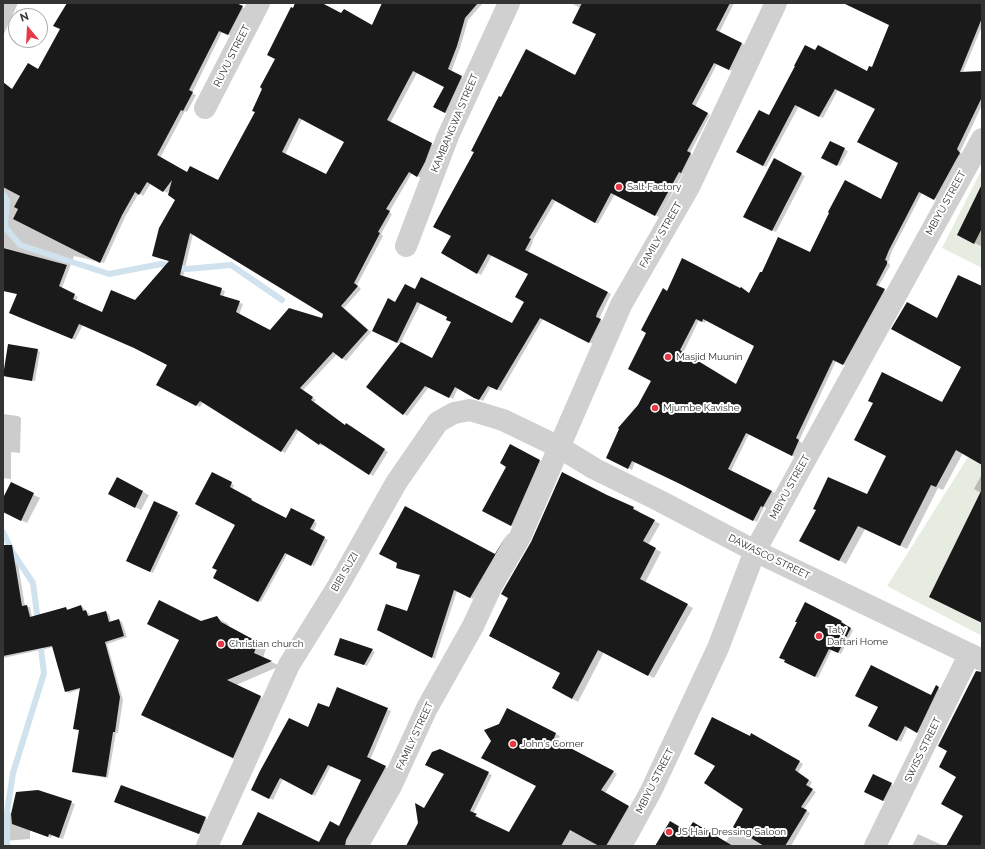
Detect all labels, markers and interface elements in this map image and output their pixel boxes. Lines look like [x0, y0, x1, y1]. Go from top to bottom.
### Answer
north arrow [8, 8, 48, 48]
text: N [18, 10, 30, 25]
street label: RUVU STREET [211, 23, 253, 89]
street label: KAMBANGWA STREET [429, 72, 481, 174]
street label: MBIYU STREET [923, 169, 969, 237]
place label: Salt Factory [627, 181, 681, 193]
marker: Salt Factory [614, 182, 624, 192]
street label: FAMILY STREET [637, 200, 685, 270]
place label: Masjid Muunin [676, 351, 743, 363]
marker: Masjid Muunin [663, 352, 673, 362]
place label: Mjumbe Kavishe [663, 402, 739, 414]
marker: Mjumbe Kavishe [650, 403, 660, 413]
street label: MBIYU STREET [767, 453, 813, 521]
street label: DAWASCO STREET [726, 532, 812, 582]
street label: BIBI SUZI [329, 550, 361, 594]
place label: Taty Daftari Home [827, 624, 888, 648]
marker: Taty Daftari Home [814, 631, 824, 641]
place label: Christian church [229, 638, 303, 650]
marker: Christian church [216, 639, 226, 649]
street label: FAMILY STREET [394, 700, 436, 772]
street label: SWISS STREET [902, 716, 944, 784]
place label: John's Corner [521, 738, 584, 750]
marker: John's Corner [508, 739, 518, 749]
street label: MBIYU STREET [633, 746, 677, 816]
place label: JS Hair Dressing Saloon [677, 826, 786, 838]
marker: JS Hair Dressing Saloon [664, 827, 674, 837]

